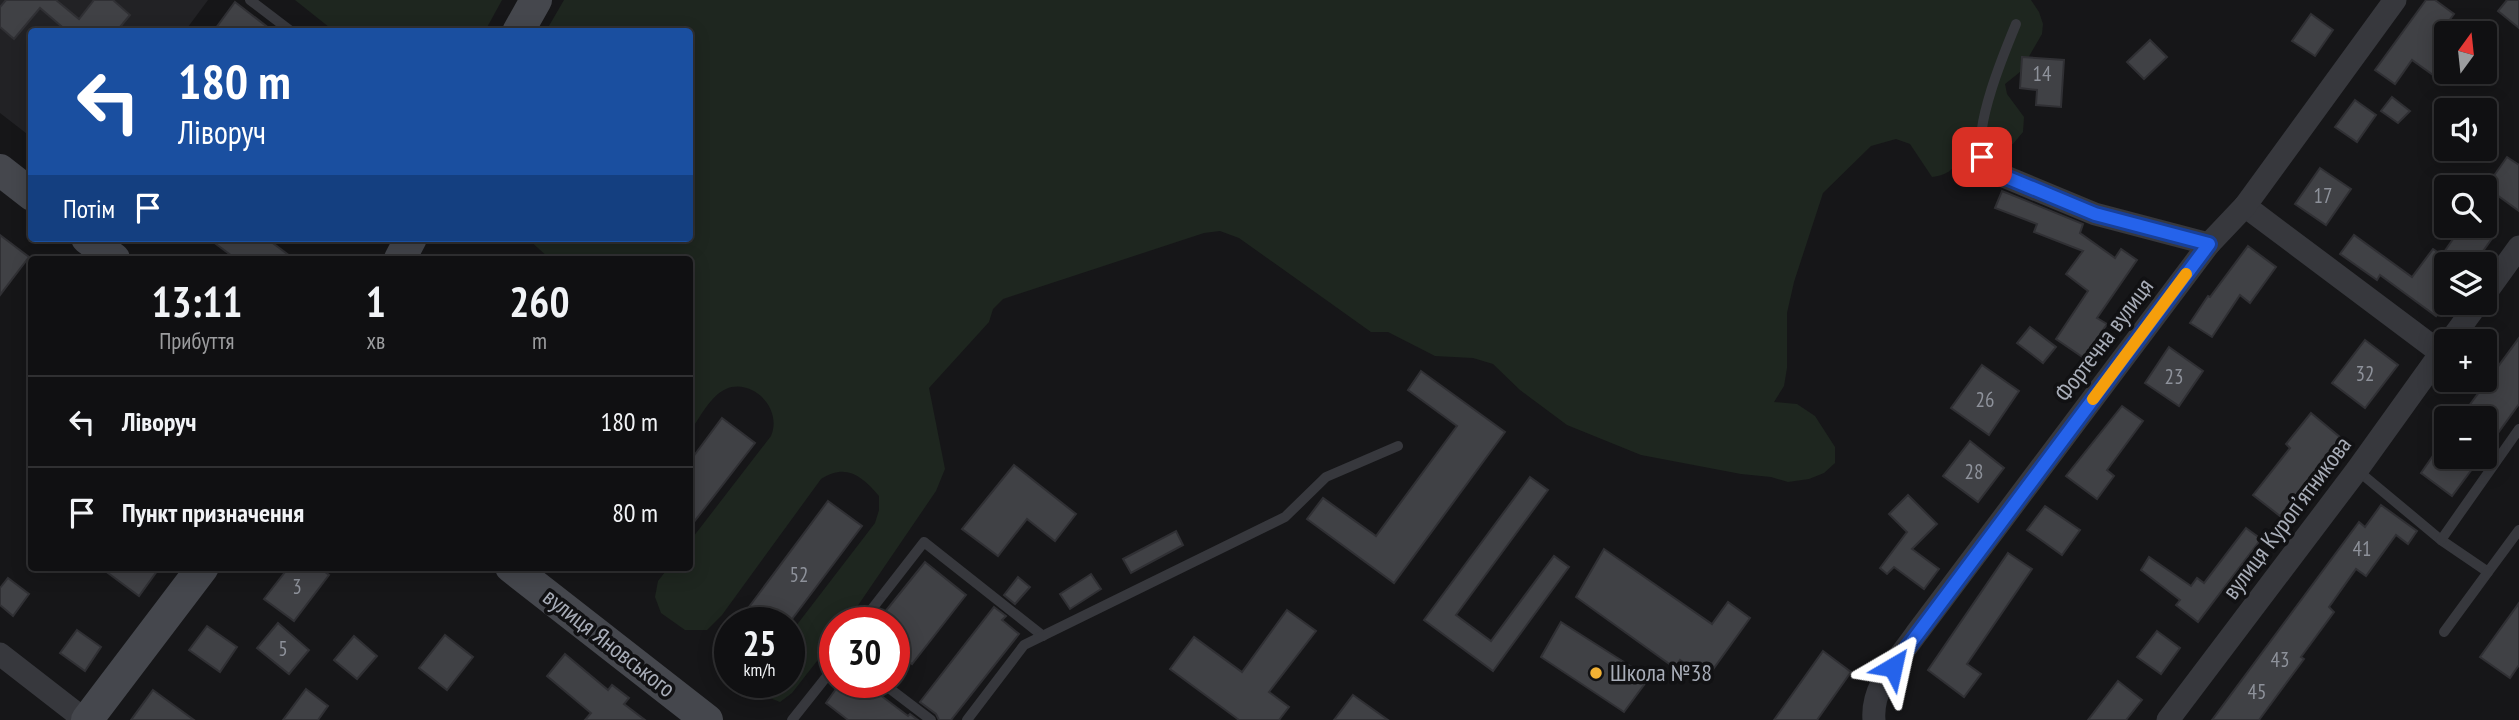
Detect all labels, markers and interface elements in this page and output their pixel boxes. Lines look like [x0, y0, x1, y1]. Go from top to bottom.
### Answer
north arrow [2434, 21, 2497, 84]
map controls [2434, 21, 2497, 469]
text: 180 m [178, 49, 291, 113]
icon: left [63, 56, 154, 147]
house number: 14 [2033, 60, 2052, 87]
button: sound [2434, 98, 2497, 161]
text: Ліворуч [178, 111, 266, 153]
pin [1952, 127, 2012, 187]
icon: arrive [1963, 138, 2001, 176]
button: search [2434, 175, 2497, 238]
house number: 17 [2314, 182, 2332, 209]
icon: arrive [129, 189, 167, 227]
text: Потім [63, 192, 115, 225]
button: layers [2434, 252, 2497, 315]
street label: Фортечна вулиця [2047, 272, 2160, 407]
text: 13:11 [151, 274, 242, 329]
text: 1 [366, 274, 386, 329]
text: 260 [509, 274, 570, 329]
text: Прибуття [159, 326, 235, 355]
text: хв [366, 326, 385, 355]
text: m [532, 326, 547, 355]
button: + [2434, 329, 2497, 392]
house number: 32 [2356, 360, 2374, 387]
house number: 23 [2165, 363, 2183, 390]
house number: 26 [1976, 386, 1994, 413]
icon: left [63, 403, 101, 441]
text: Ліворуч [122, 405, 196, 438]
text: 180 m [600, 405, 658, 438]
button: − [2434, 406, 2497, 469]
street label: вулиця Куропʼятникова [2215, 430, 2358, 605]
house number: 28 [1965, 458, 1983, 485]
icon: arrive [63, 494, 101, 532]
text: Пункт призначення [122, 496, 304, 529]
text: 80 m [612, 496, 658, 529]
house number: 41 [2353, 535, 2371, 562]
house number: 52 [790, 561, 808, 588]
house number: 3 [292, 573, 302, 600]
street label: вулиця Яновського [537, 581, 682, 704]
speed limit sign: 30 [819, 607, 910, 698]
text: 25 [743, 620, 776, 666]
position arrow [1856, 630, 1930, 704]
house number: 5 [278, 635, 288, 662]
house number: 43 [2271, 646, 2289, 673]
place label: Школа №38 [1610, 657, 1712, 688]
text: km/h [744, 658, 775, 681]
marker: Школа №38 [1588, 665, 1604, 681]
house number: 45 [2248, 678, 2266, 705]

